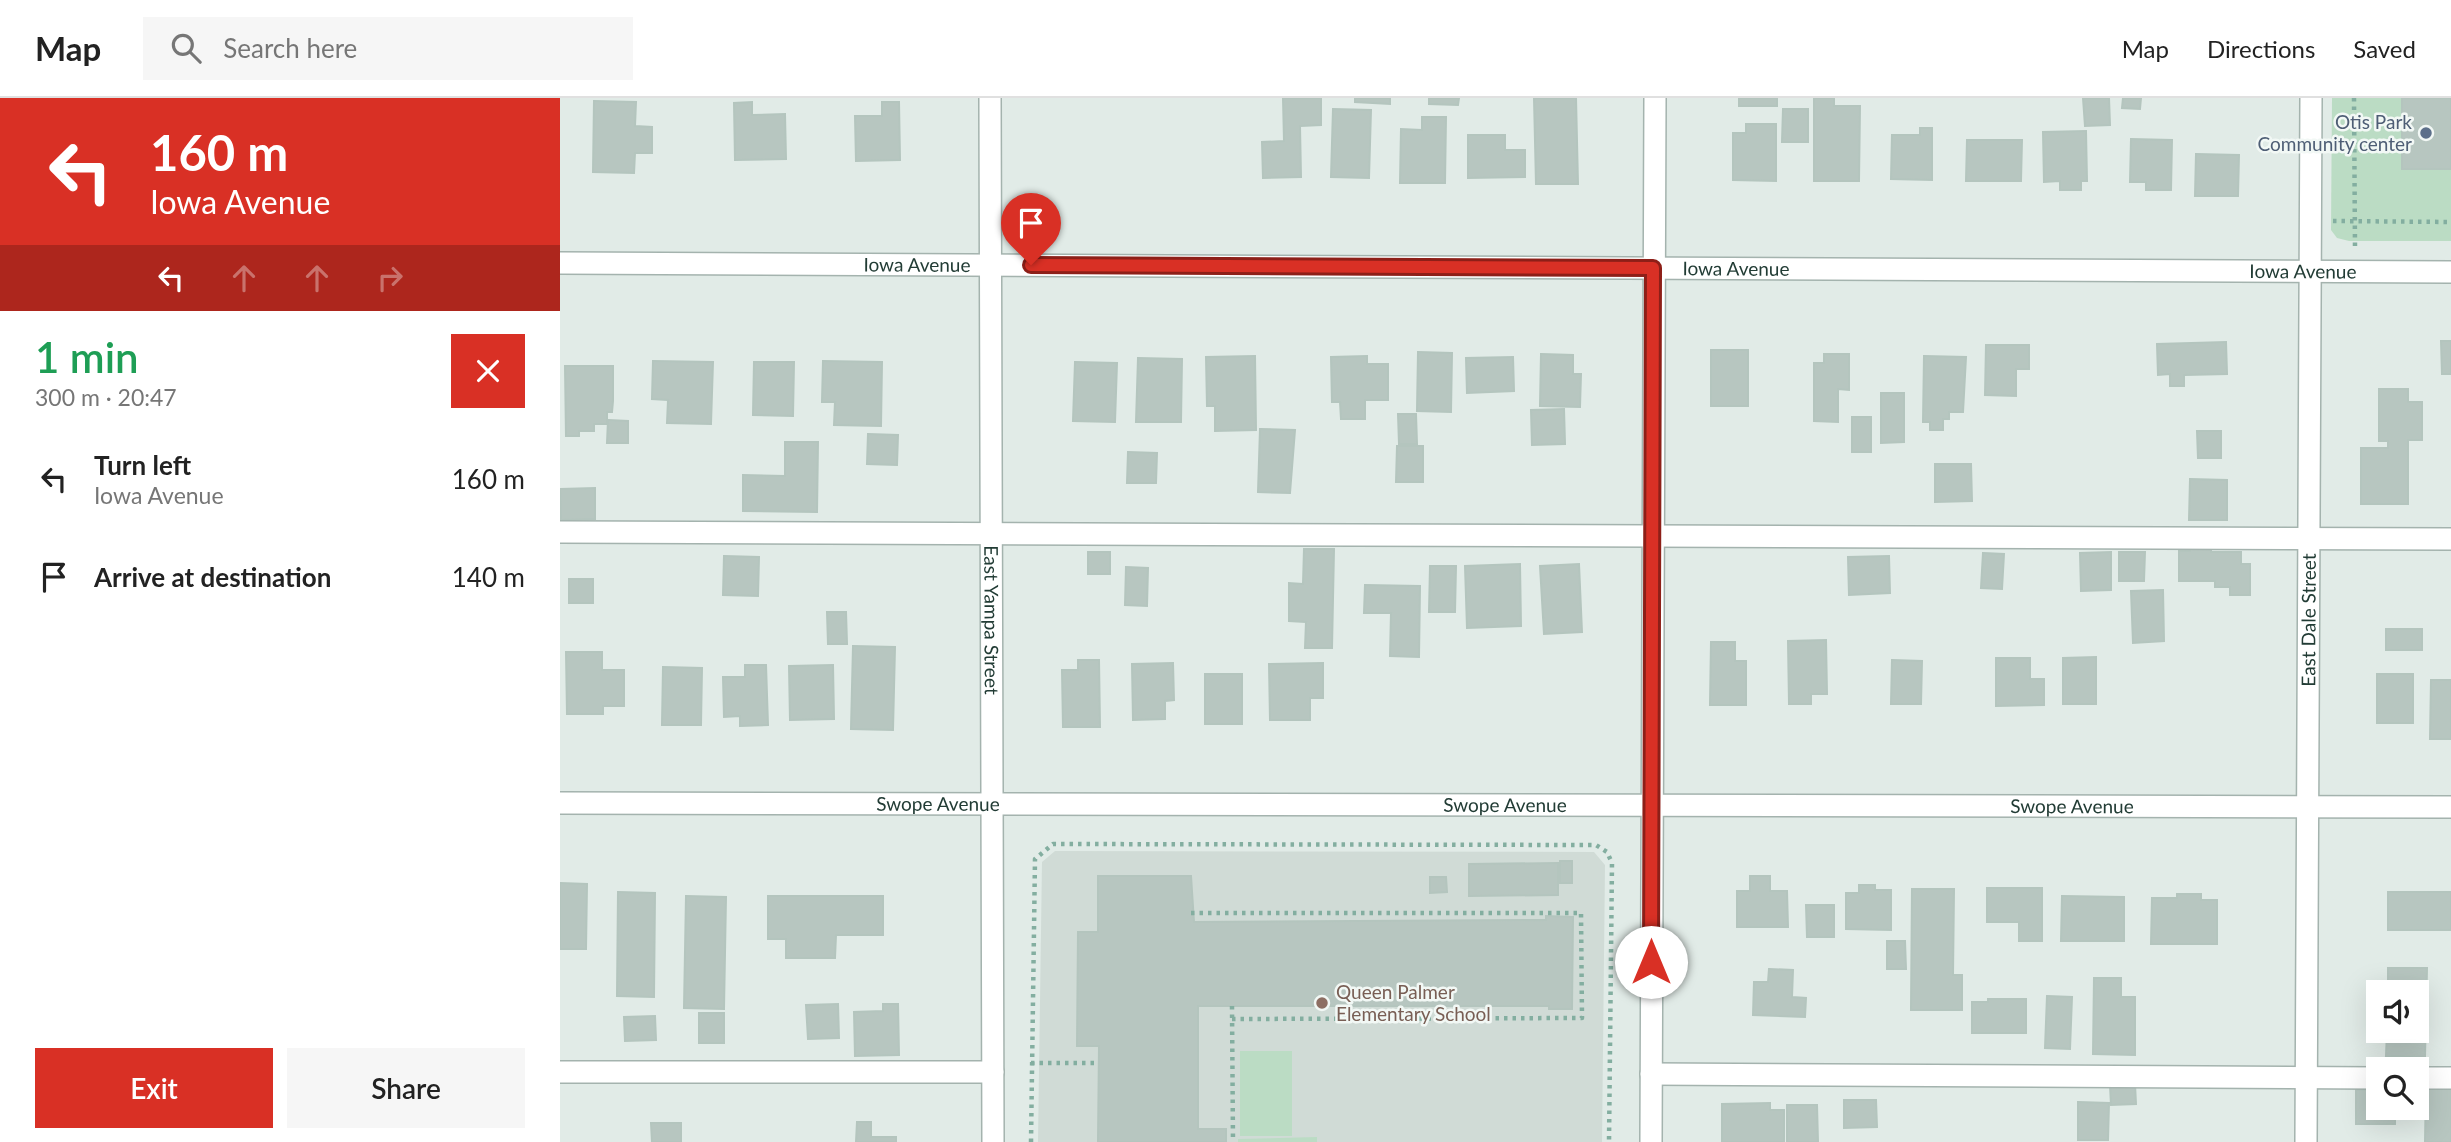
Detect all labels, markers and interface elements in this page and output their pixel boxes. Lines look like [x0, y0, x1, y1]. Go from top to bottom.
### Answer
search box [143, 17, 633, 80]
text: Map [35, 28, 101, 68]
icon: search [167, 29, 205, 67]
text: Search here [223, 32, 357, 64]
text: Map [2122, 34, 2169, 63]
text: Directions [2207, 34, 2315, 63]
text: Saved [2353, 34, 2416, 63]
place label: Otis Park Community center [2258, 110, 2412, 155]
text: 160 m [150, 123, 288, 181]
marker: Otis Park Community center [2418, 125, 2434, 141]
icon: left [35, 126, 126, 217]
text: Iowa Avenue [150, 182, 330, 221]
pin [1001, 193, 1061, 265]
icon: arrive [1012, 204, 1050, 242]
street label: Iowa Avenue [863, 252, 971, 276]
street label: Iowa Avenue [1682, 256, 1790, 280]
icon: left [152, 259, 190, 297]
icon: ahead [225, 259, 263, 297]
icon: ahead [298, 259, 336, 297]
icon: right [371, 259, 409, 297]
street label: Iowa Avenue [2249, 259, 2357, 283]
text: 1 min [35, 332, 139, 382]
button: close [451, 334, 525, 408]
text: 300 m · 20:47 [35, 383, 177, 411]
text: Turn left [94, 449, 191, 481]
icon: left [35, 460, 73, 498]
text: 160 m [452, 463, 525, 495]
text: Iowa Avenue [94, 481, 224, 509]
street label: East Yampa Street [980, 545, 1004, 695]
street label: East Dale Street [2296, 553, 2320, 687]
icon: arrive [35, 558, 73, 596]
text: Arrive at destination [94, 561, 331, 593]
text: 140 m [452, 561, 525, 593]
street label: Swope Avenue [876, 792, 1000, 815]
street label: Swope Avenue [1443, 793, 1567, 816]
street label: Swope Avenue [2010, 794, 2134, 817]
position arrow [1614, 925, 1688, 999]
place label: Queen Palmer Elementary School [1336, 980, 1491, 1025]
map controls [2366, 980, 2429, 1120]
button: sound [2366, 980, 2429, 1043]
marker: Queen Palmer Elementary School [1314, 995, 1330, 1011]
button: Exit [35, 1048, 273, 1128]
button: Share [287, 1048, 525, 1128]
button: search [2366, 1057, 2429, 1120]

